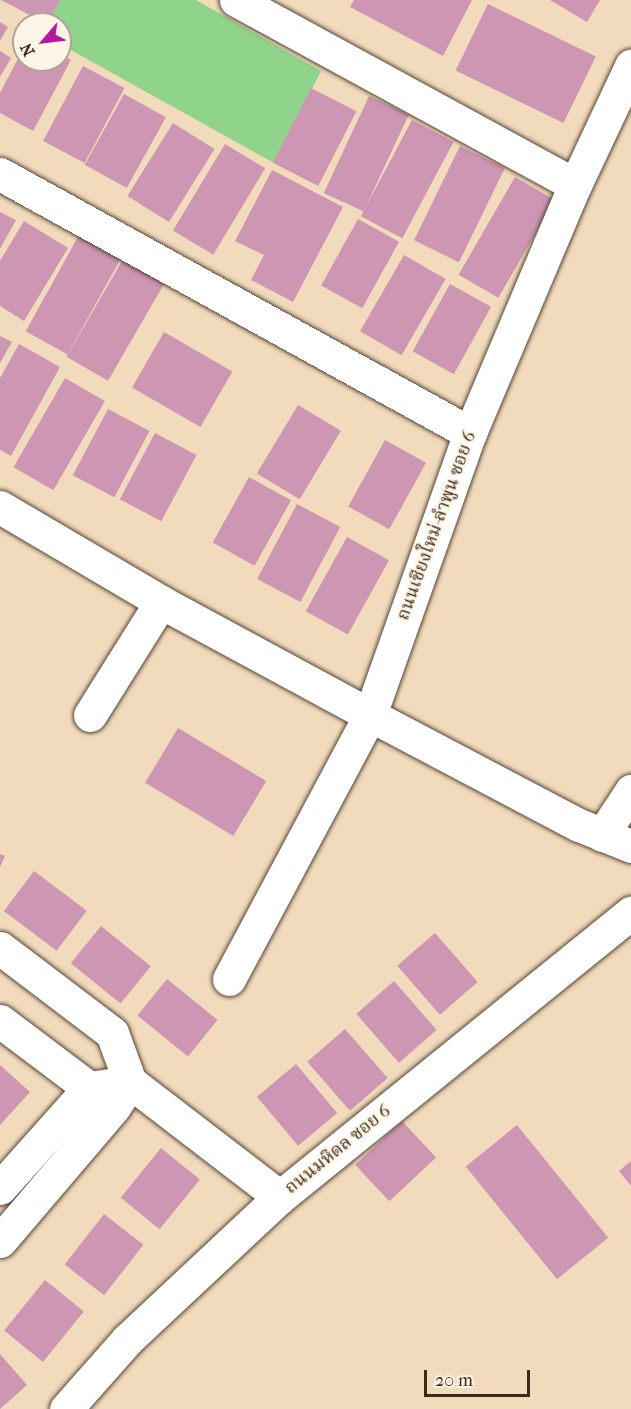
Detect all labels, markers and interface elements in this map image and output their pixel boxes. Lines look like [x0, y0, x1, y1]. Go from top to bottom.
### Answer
north arrow [12, 12, 72, 72]
text: N [16, 40, 39, 60]
street label: ถนนเชียงใหม่-ลำพูน ซอย 6 [393, 429, 481, 623]
street label: ถนนมหิดล ซอย 6 [281, 1101, 395, 1199]
scale bar [427, 1358, 534, 1396]
text: 20 m [435, 1370, 473, 1391]

